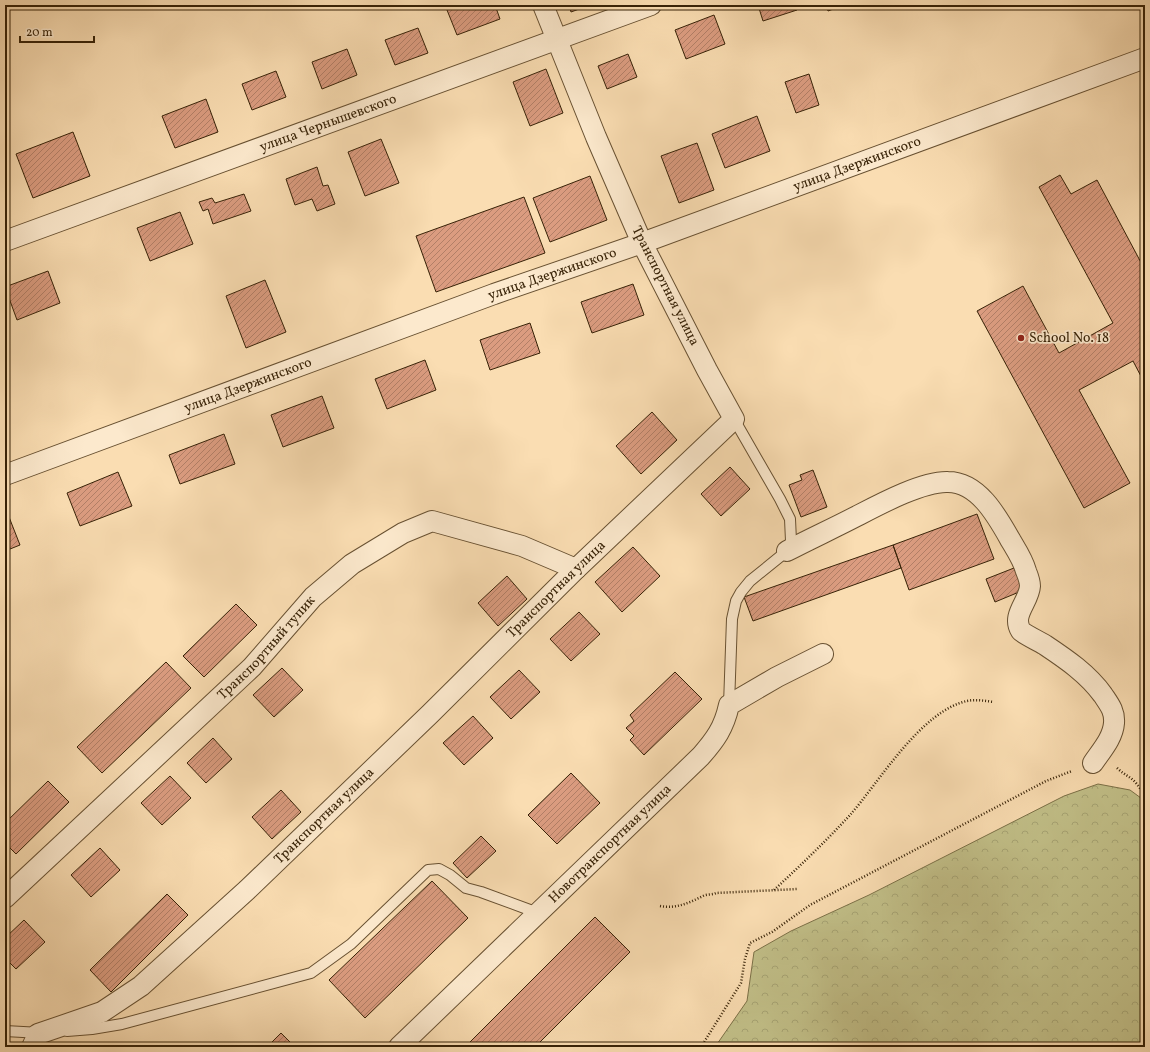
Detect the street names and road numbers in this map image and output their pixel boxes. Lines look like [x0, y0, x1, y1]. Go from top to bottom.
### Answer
street label: улица Чернышевского [257, 89, 399, 157]
street label: улица Дзержинского [790, 132, 924, 196]
street label: Транспортная улица [627, 223, 703, 349]
street label: улица Дзержинского [485, 243, 619, 305]
street label: улица Дзержинского [181, 353, 315, 417]
street label: Транспортная улица [502, 536, 610, 642]
street label: Транспортный тупик [213, 591, 320, 704]
street label: Транспортная улица [270, 763, 378, 868]
street label: Новотранспортная улица [544, 780, 676, 907]

